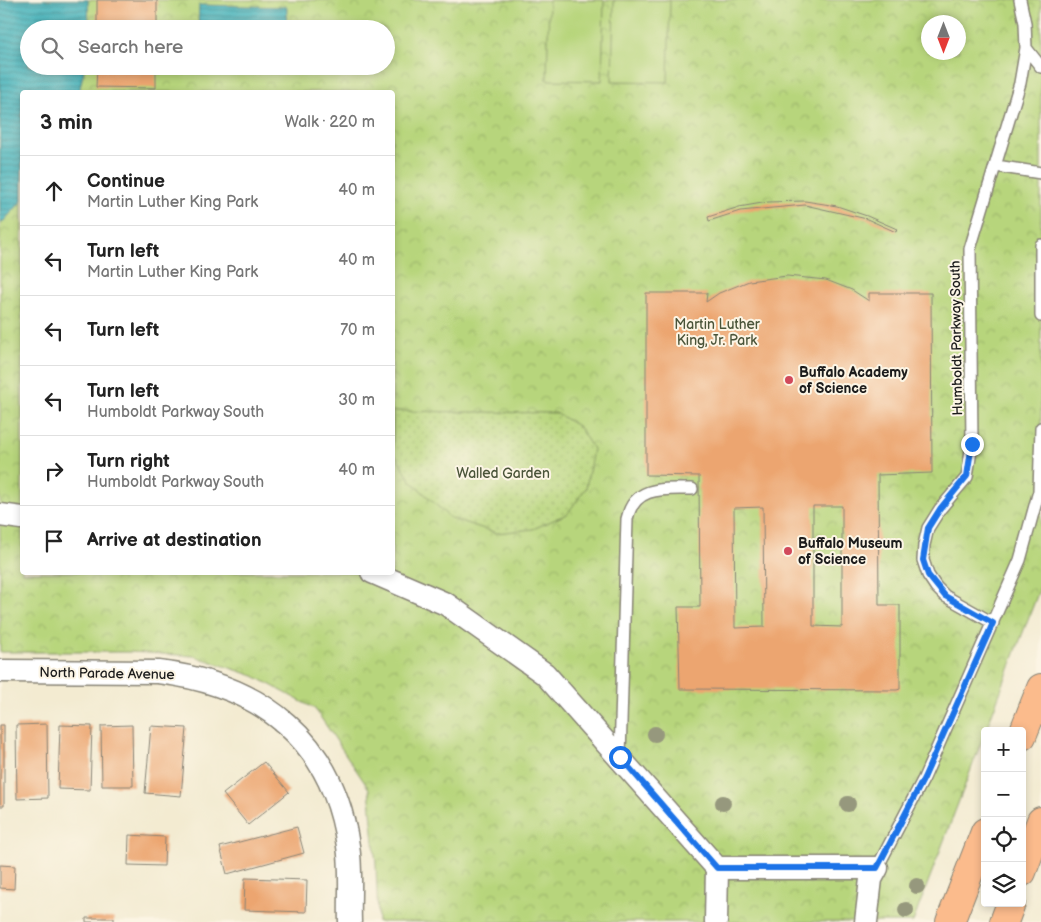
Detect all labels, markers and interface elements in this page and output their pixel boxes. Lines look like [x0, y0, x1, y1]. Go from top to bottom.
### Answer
north arrow [921, 15, 966, 60]
search box [20, 20, 395, 75]
icon: search [38, 34, 66, 62]
text: Search here [78, 36, 183, 59]
text: 3 min [40, 110, 93, 135]
text: Walk · 220 m [285, 113, 375, 132]
text: Continue [87, 170, 165, 193]
icon: ahead [40, 177, 68, 205]
text: 40 m [338, 181, 375, 200]
text: Martin Luther King Park [87, 193, 258, 212]
text: Turn left [87, 240, 159, 263]
icon: left [40, 247, 68, 275]
text: 40 m [338, 251, 375, 270]
street label: Humboldt Parkway South [947, 260, 966, 416]
text: Martin Luther King Park [87, 263, 258, 282]
park label: Martin Luther King, Jr. Park [674, 316, 761, 349]
icon: left [40, 317, 68, 345]
text: Turn left [87, 319, 159, 342]
text: 70 m [340, 321, 375, 340]
place label: Buffalo Academy of Science [799, 364, 908, 397]
marker: Buffalo Academy of Science [783, 374, 795, 386]
text: Turn left [87, 380, 159, 403]
icon: left [40, 387, 68, 415]
text: 30 m [338, 391, 375, 410]
text: Humboldt Parkway South [87, 403, 264, 422]
route end [961, 433, 984, 456]
text: Turn right [87, 450, 170, 473]
icon: right [40, 457, 68, 485]
text: 40 m [338, 461, 375, 480]
park label: Walled Garden [456, 465, 550, 482]
text: Humboldt Parkway South [87, 473, 264, 492]
icon: arrive [40, 527, 68, 555]
text: Arrive at destination [87, 529, 262, 552]
place label: Buffalo Museum of Science [798, 535, 902, 568]
marker: Buffalo Museum of Science [782, 545, 794, 557]
street label: North Parade Avenue [39, 664, 175, 683]
map controls [981, 727, 1026, 907]
button: + [981, 727, 1026, 772]
route start [609, 746, 632, 769]
button: − [981, 772, 1026, 817]
button: locate [981, 817, 1026, 862]
button: layers [981, 862, 1026, 907]

